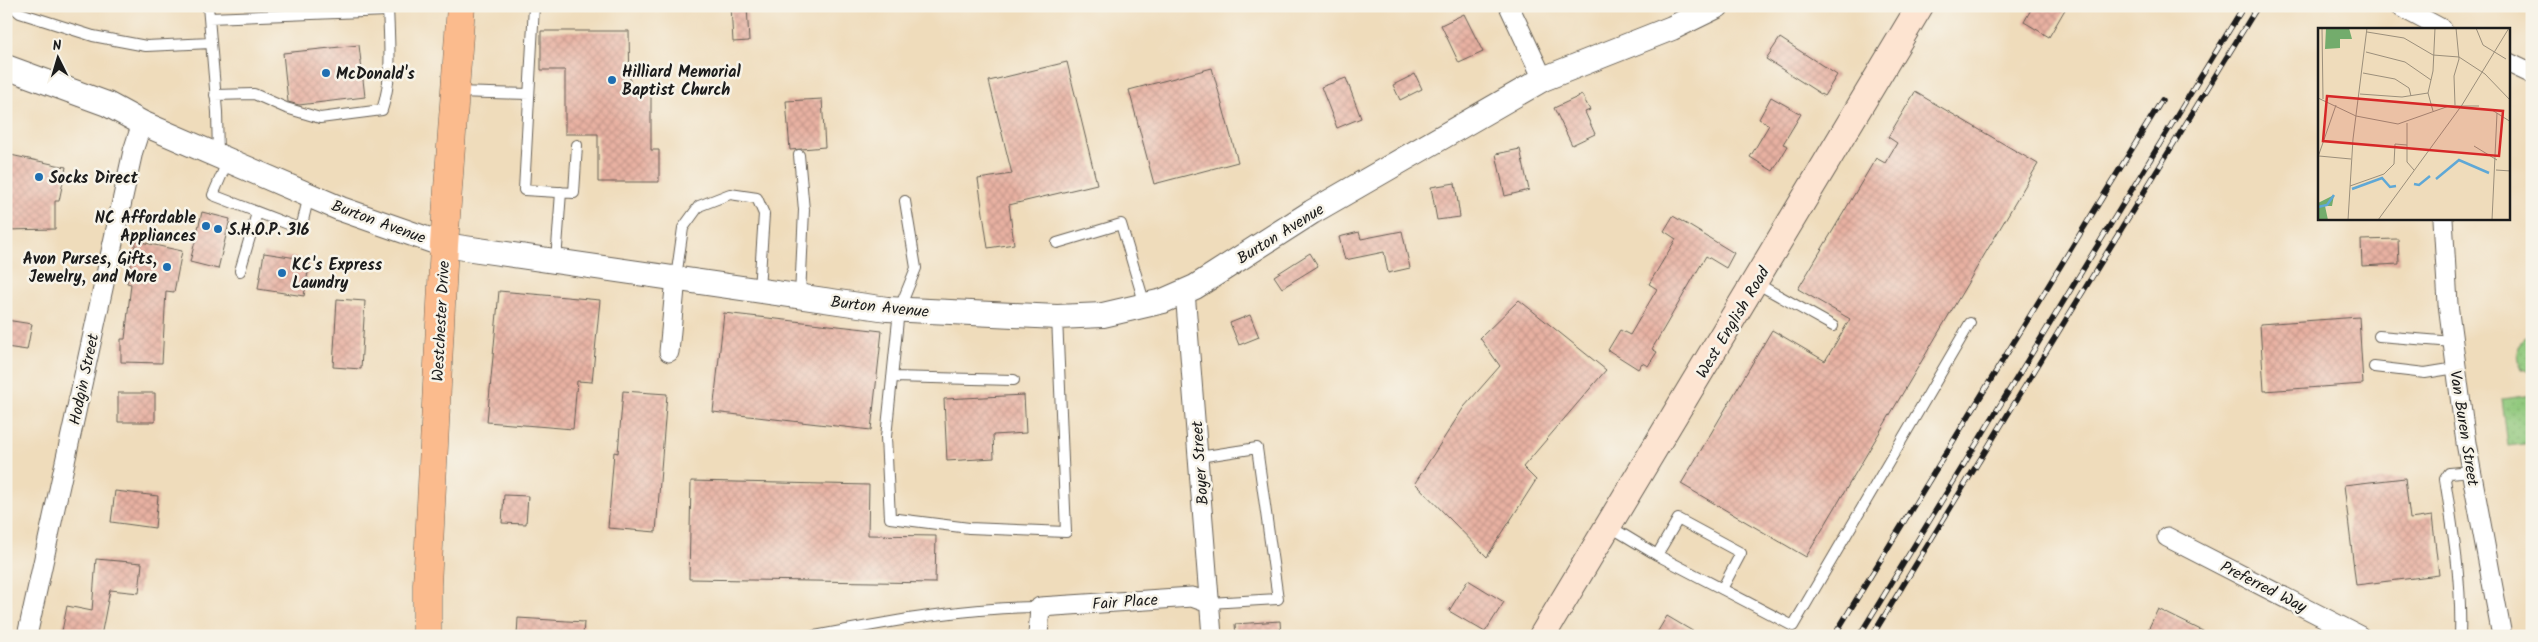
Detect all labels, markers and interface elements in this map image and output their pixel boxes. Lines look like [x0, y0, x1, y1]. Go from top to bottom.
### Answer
inset map [2318, 28, 2510, 220]
north arrow [32, 32, 82, 82]
text: N [52, 35, 62, 57]
place label: Hilliard Memorial Baptist Church [622, 60, 741, 103]
place label: McDonald's [336, 62, 415, 87]
marker: McDonald's [320, 67, 332, 79]
marker: Hilliard Memorial Baptist Church [606, 74, 618, 86]
place label: Socks Direct [49, 166, 139, 191]
marker: Socks Direct [33, 171, 45, 183]
street label: Burton Avenue [328, 194, 429, 251]
street label: Burton Avenue [1232, 198, 1329, 271]
place label: NC Affordable Appliances [95, 206, 197, 249]
place label: S.H.O.P. 316 [228, 218, 310, 243]
marker: NC Affordable Appliances [200, 220, 212, 232]
marker: S.H.O.P. 316 [212, 223, 224, 235]
place label: Avon Purses, Gifts, Jewelry, and More [23, 247, 157, 290]
place label: KC's Express Laundry [292, 253, 383, 296]
street label: Westchester Drive [426, 260, 457, 382]
marker: Avon Purses, Gifts, Jewelry, and More [161, 261, 173, 273]
street label: West English Road [1690, 261, 1777, 383]
marker: KC's Express Laundry [276, 267, 288, 279]
street label: Burton Avenue [829, 290, 930, 325]
street label: Hodgin Street [63, 331, 107, 427]
street label: Van Buren Street [2442, 369, 2485, 489]
street label: Boyer Street [1185, 419, 1216, 506]
street label: Preferred Way [2216, 555, 2311, 620]
street label: Fair Place [1091, 588, 1159, 617]

